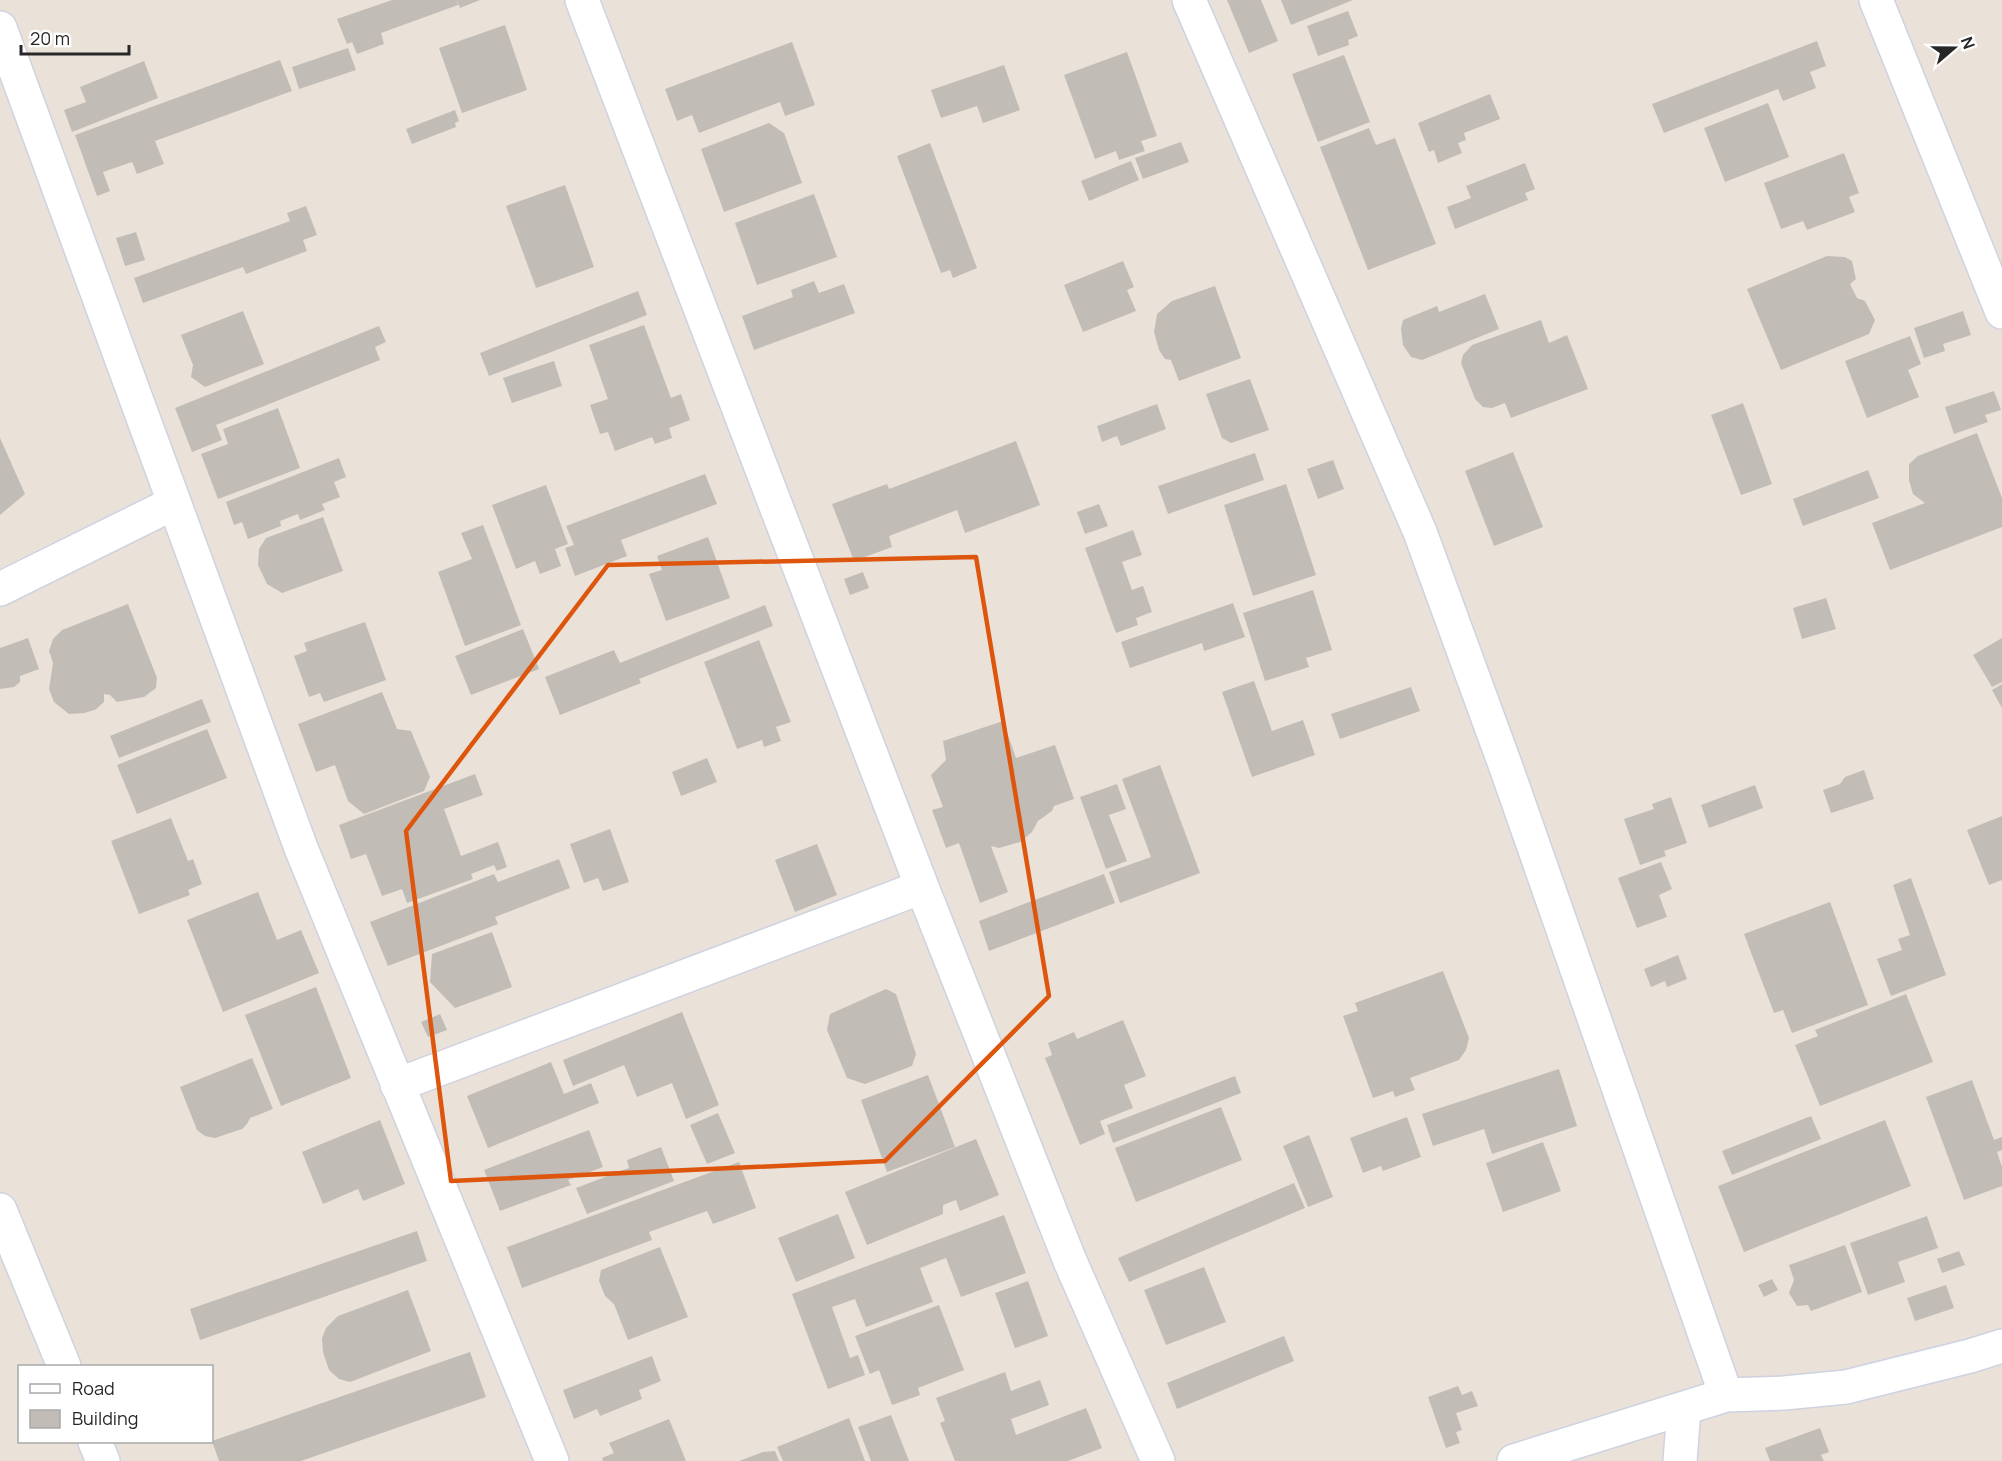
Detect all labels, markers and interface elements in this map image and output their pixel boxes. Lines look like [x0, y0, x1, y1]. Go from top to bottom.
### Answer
scale bar [21, 18, 129, 56]
north arrow [1924, 18, 1984, 78]
text: 20 m [30, 26, 70, 50]
text: N [1956, 34, 1980, 52]
legend [18, 1365, 213, 1443]
text: Road [72, 1376, 115, 1400]
text: Building [72, 1406, 138, 1430]

